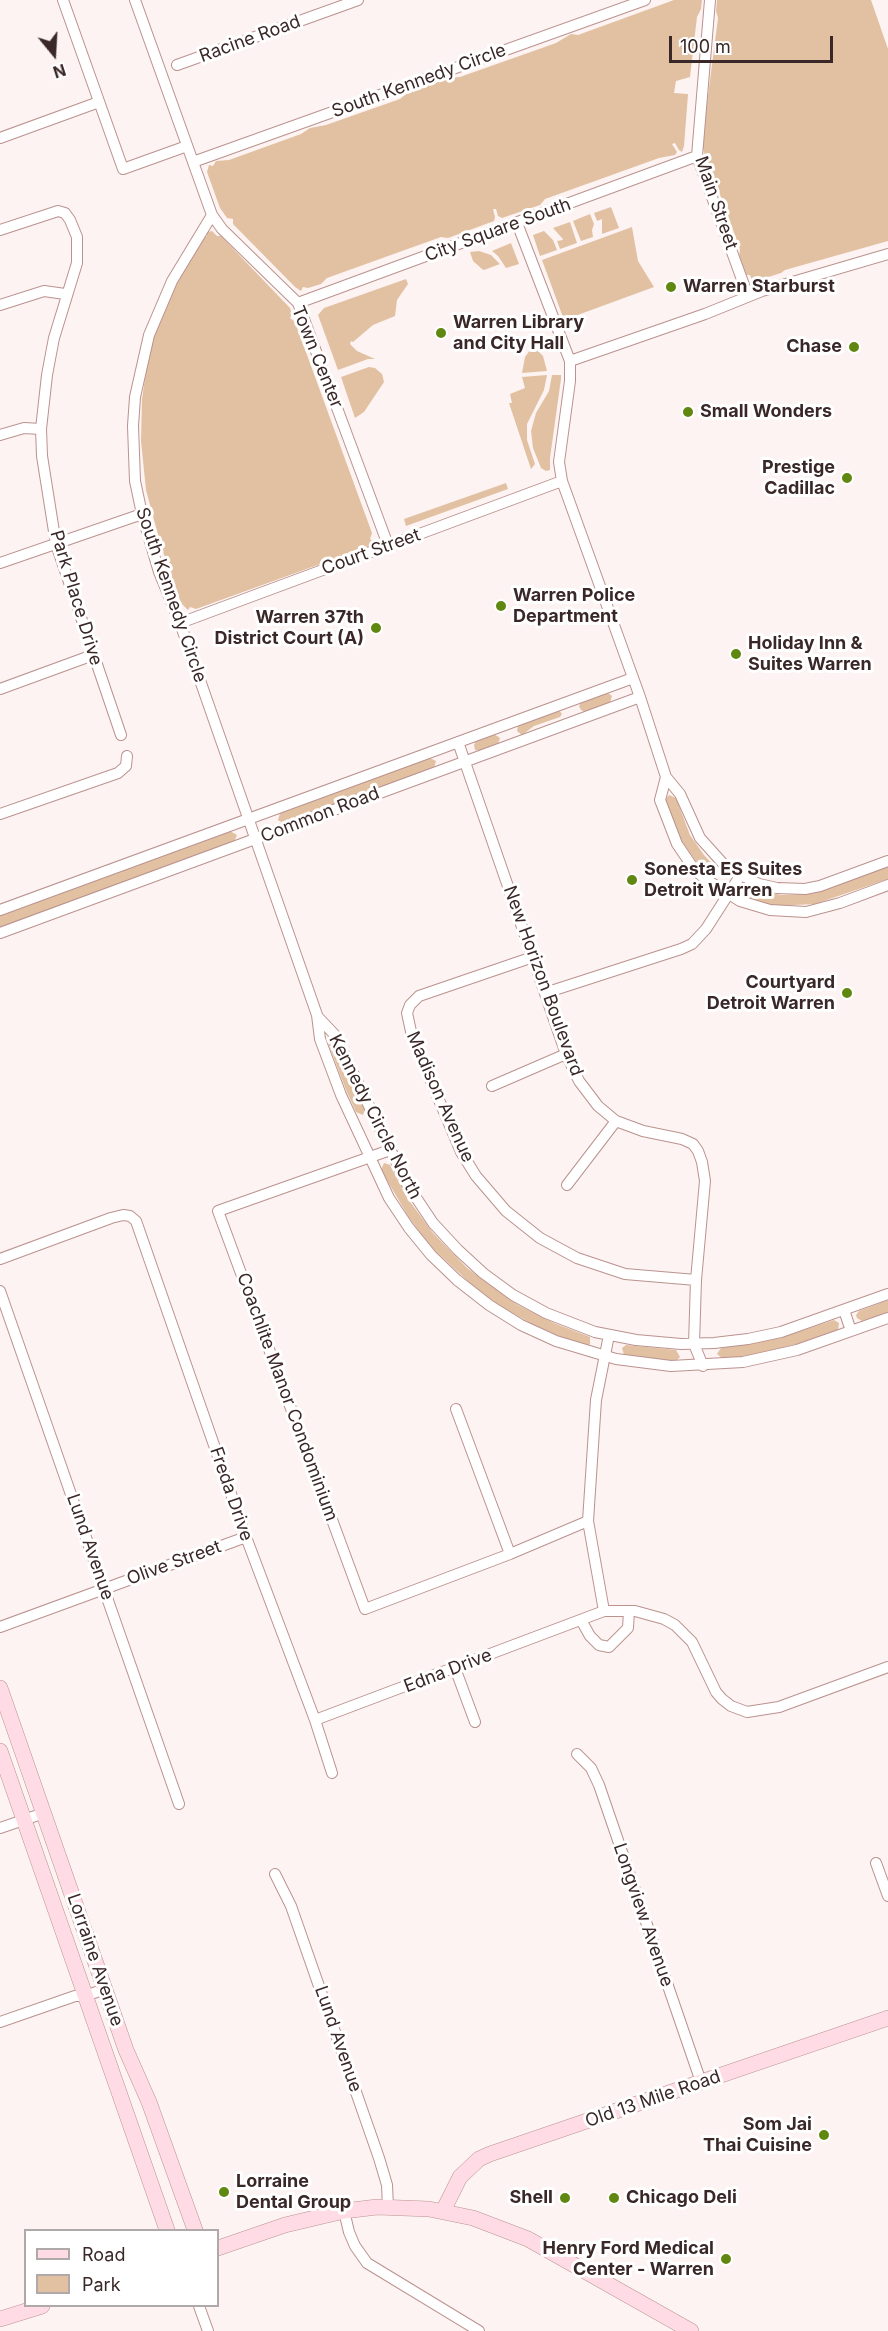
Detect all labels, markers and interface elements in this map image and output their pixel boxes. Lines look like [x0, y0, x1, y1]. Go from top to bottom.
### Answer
street label: Racine Road [197, 11, 303, 67]
north arrow [24, 24, 84, 84]
scale bar [672, 24, 836, 62]
text: 100 m [680, 36, 731, 57]
street label: South Kennedy Circle [329, 39, 509, 123]
text: N [51, 60, 68, 83]
street label: Main Street [690, 154, 742, 252]
street label: City Square South [422, 194, 574, 266]
place label: Warren Starburst [683, 276, 835, 298]
marker: Warren Starburst [664, 280, 678, 294]
street label: Town Center [287, 303, 347, 411]
place label: Warren Library and City Hall [453, 312, 584, 354]
marker: Warren Library and City Hall [434, 326, 448, 340]
place label: Chase [786, 336, 842, 358]
marker: Chase [847, 340, 861, 354]
place label: Small Wonders [700, 401, 832, 423]
marker: Small Wonders [681, 405, 695, 419]
place label: Prestige Cadillac [762, 457, 835, 500]
marker: Prestige Cadillac [840, 471, 854, 485]
street label: South Kennedy Circle [131, 505, 211, 685]
street label: Court Street [319, 524, 423, 580]
street label: Park Place Drive [45, 528, 107, 668]
place label: Warren Police Department [513, 585, 635, 628]
marker: Warren Police Department [494, 599, 508, 613]
place label: Warren 37th District Court (A) [215, 607, 364, 650]
marker: Warren 37th District Court (A) [369, 621, 383, 635]
place label: Holiday Inn & Suites Warren [748, 633, 872, 676]
marker: Holiday Inn & Suites Warren [729, 647, 743, 661]
street label: Common Road [258, 782, 382, 848]
place label: Sonesta ES Suites Detroit Warren [644, 859, 802, 902]
marker: Sonesta ES Suites Detroit Warren [625, 873, 639, 887]
street label: New Horizon Boulevard [499, 883, 587, 1079]
place label: Courtyard Detroit Warren [707, 972, 835, 1014]
marker: Courtyard Detroit Warren [840, 986, 854, 1000]
street label: Madison Avenue [401, 1028, 479, 1166]
street label: Kennedy Circle North [324, 1031, 426, 1203]
street label: Coachlite Manor Condominium [232, 1270, 342, 1524]
street label: Freda Drive [205, 1444, 257, 1544]
street label: Lund Avenue [62, 1491, 118, 1603]
street label: Olive Street [124, 1536, 224, 1590]
street label: Edna Drive [401, 1644, 495, 1698]
street label: Longview Avenue [608, 1840, 678, 1990]
street label: Lorraine Avenue [62, 1891, 128, 2029]
street label: Lund Avenue [310, 1983, 366, 2095]
street label: Old 13 Mile Road [583, 2066, 723, 2132]
place label: Som Jai Thai Cuisine [703, 2114, 812, 2156]
marker: Som Jai Thai Cuisine [817, 2128, 831, 2142]
place label: Lorraine Dental Group [236, 2171, 351, 2214]
marker: Lorraine Dental Group [217, 2185, 231, 2199]
place label: Shell [510, 2187, 553, 2209]
place label: Chicago Deli [626, 2187, 737, 2209]
marker: Shell [558, 2191, 572, 2205]
marker: Chicago Deli [607, 2191, 621, 2205]
legend [24, 2229, 219, 2307]
place label: Henry Ford Medical Center - Warren [543, 2238, 714, 2280]
text: Road [82, 2244, 125, 2265]
marker: Henry Ford Medical Center - Warren [719, 2252, 733, 2266]
text: Park [82, 2274, 121, 2295]

